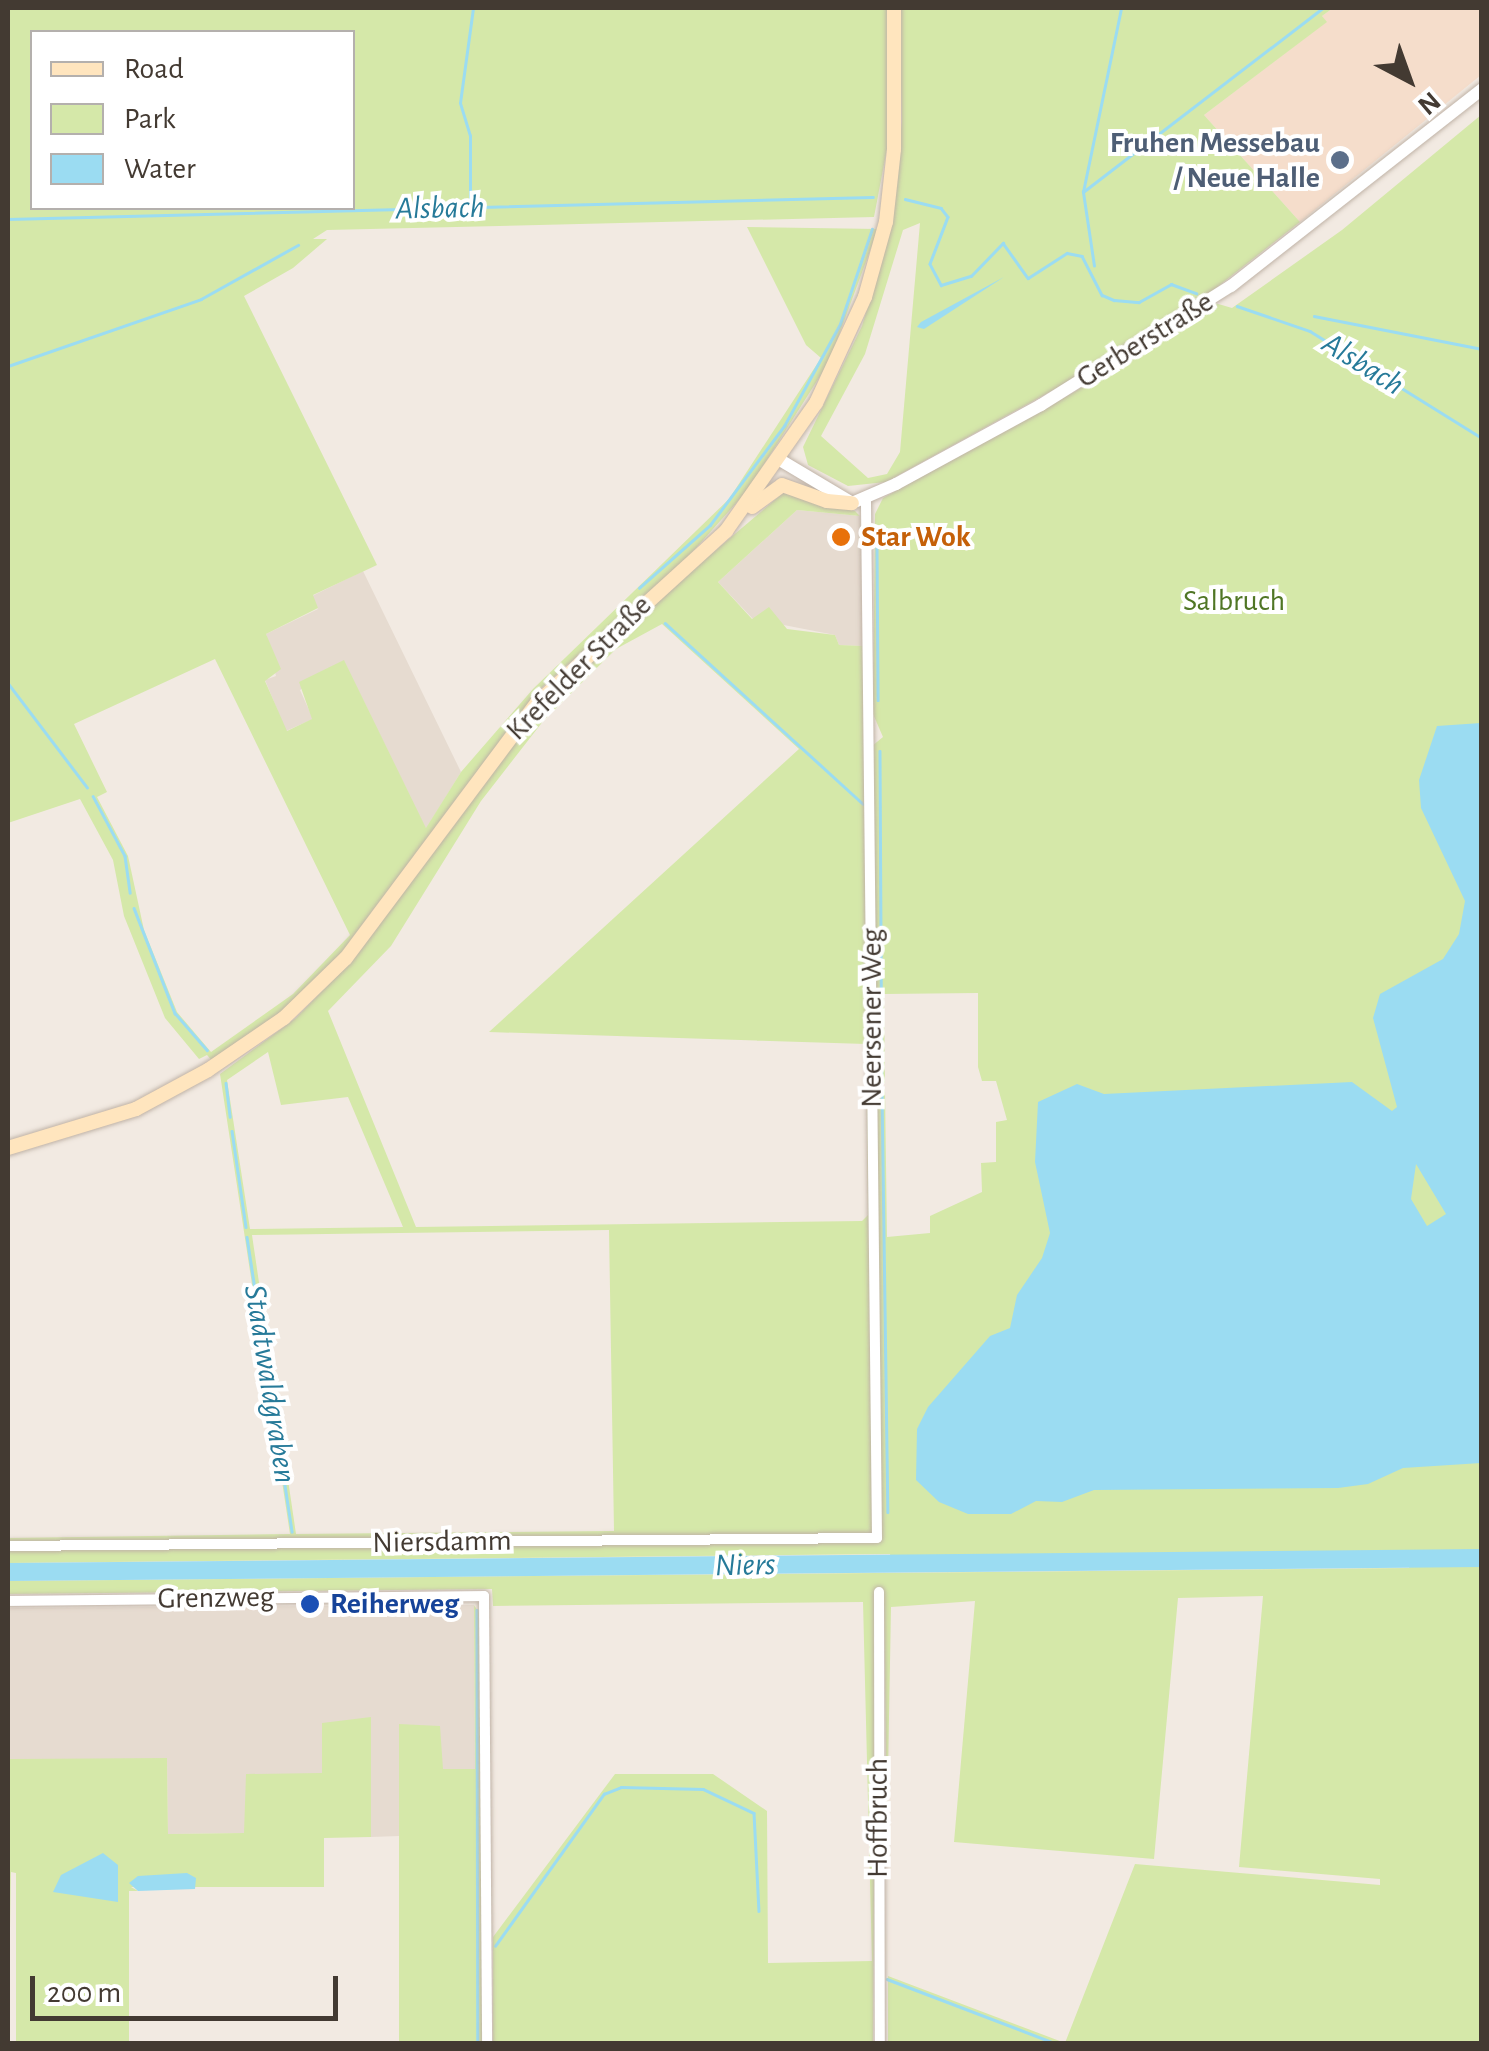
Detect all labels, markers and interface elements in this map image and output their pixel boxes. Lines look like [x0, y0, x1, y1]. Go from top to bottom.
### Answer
legend [30, 30, 355, 210]
north arrow [1359, 30, 1459, 130]
text: Road [124, 54, 184, 84]
text: N [1412, 86, 1445, 120]
text: Park [124, 104, 176, 134]
place label: Fruhen Messebau / Neue Halle [1110, 125, 1320, 196]
marker: Fruhen Messebau / Neue Halle [1329, 149, 1351, 171]
text: Water [124, 154, 196, 184]
water label: Alsbach [395, 188, 485, 228]
street label: Gerberstraße [1070, 284, 1220, 396]
water label: Alsbach [1315, 324, 1411, 404]
place label: Star Wok [861, 519, 971, 555]
marker: Star Wok [830, 526, 852, 548]
park label: Salbruch [1183, 583, 1285, 619]
street label: Krefelder Straße [499, 588, 659, 748]
street label: Neersener Weg [854, 928, 890, 1108]
water label: Stadtwaldgraben [235, 1282, 305, 1486]
street label: Niersdamm [372, 1523, 512, 1561]
water label: Niers [714, 1545, 776, 1585]
street label: Grenzweg [157, 1579, 275, 1617]
place label: Reiherweg [330, 1586, 459, 1622]
marker: Reiherweg [299, 1593, 321, 1615]
street label: Hoffbruch [860, 1758, 896, 1878]
scale bar [35, 1956, 342, 2018]
text: 200 m [47, 1978, 121, 2008]

